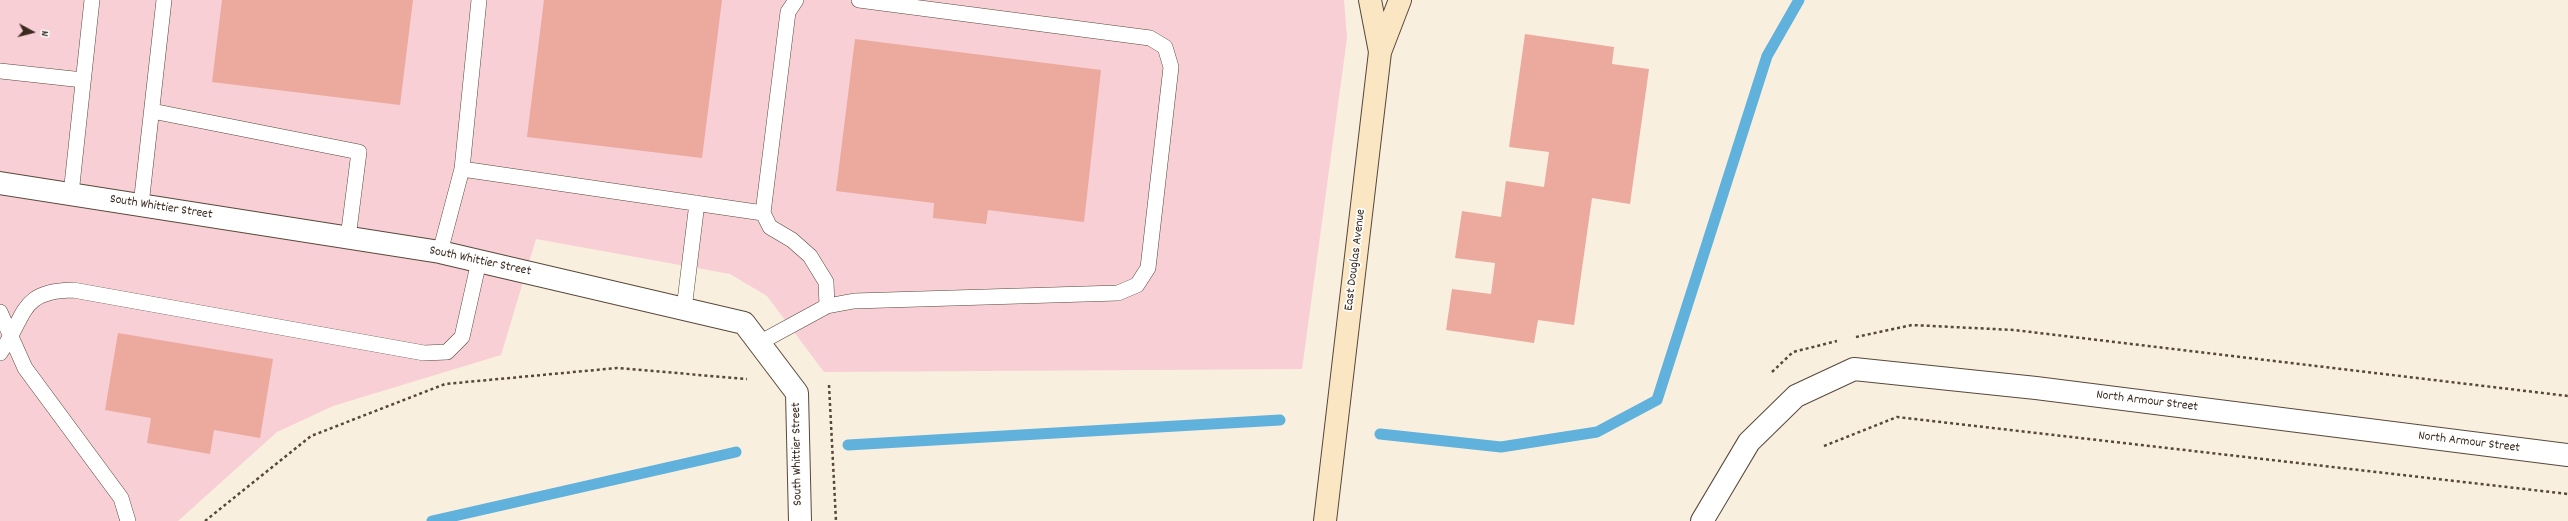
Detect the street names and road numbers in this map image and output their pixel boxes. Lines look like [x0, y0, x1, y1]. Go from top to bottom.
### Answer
street label: South Whittier Street [109, 192, 213, 224]
street label: East Douglas Avenue [1342, 208, 1370, 312]
street label: South Whittier Street [428, 244, 532, 280]
street label: North Armour Street [2095, 388, 2199, 416]
street label: South Whittier Street [789, 402, 807, 506]
street label: North Armour Street [2417, 429, 2521, 457]

